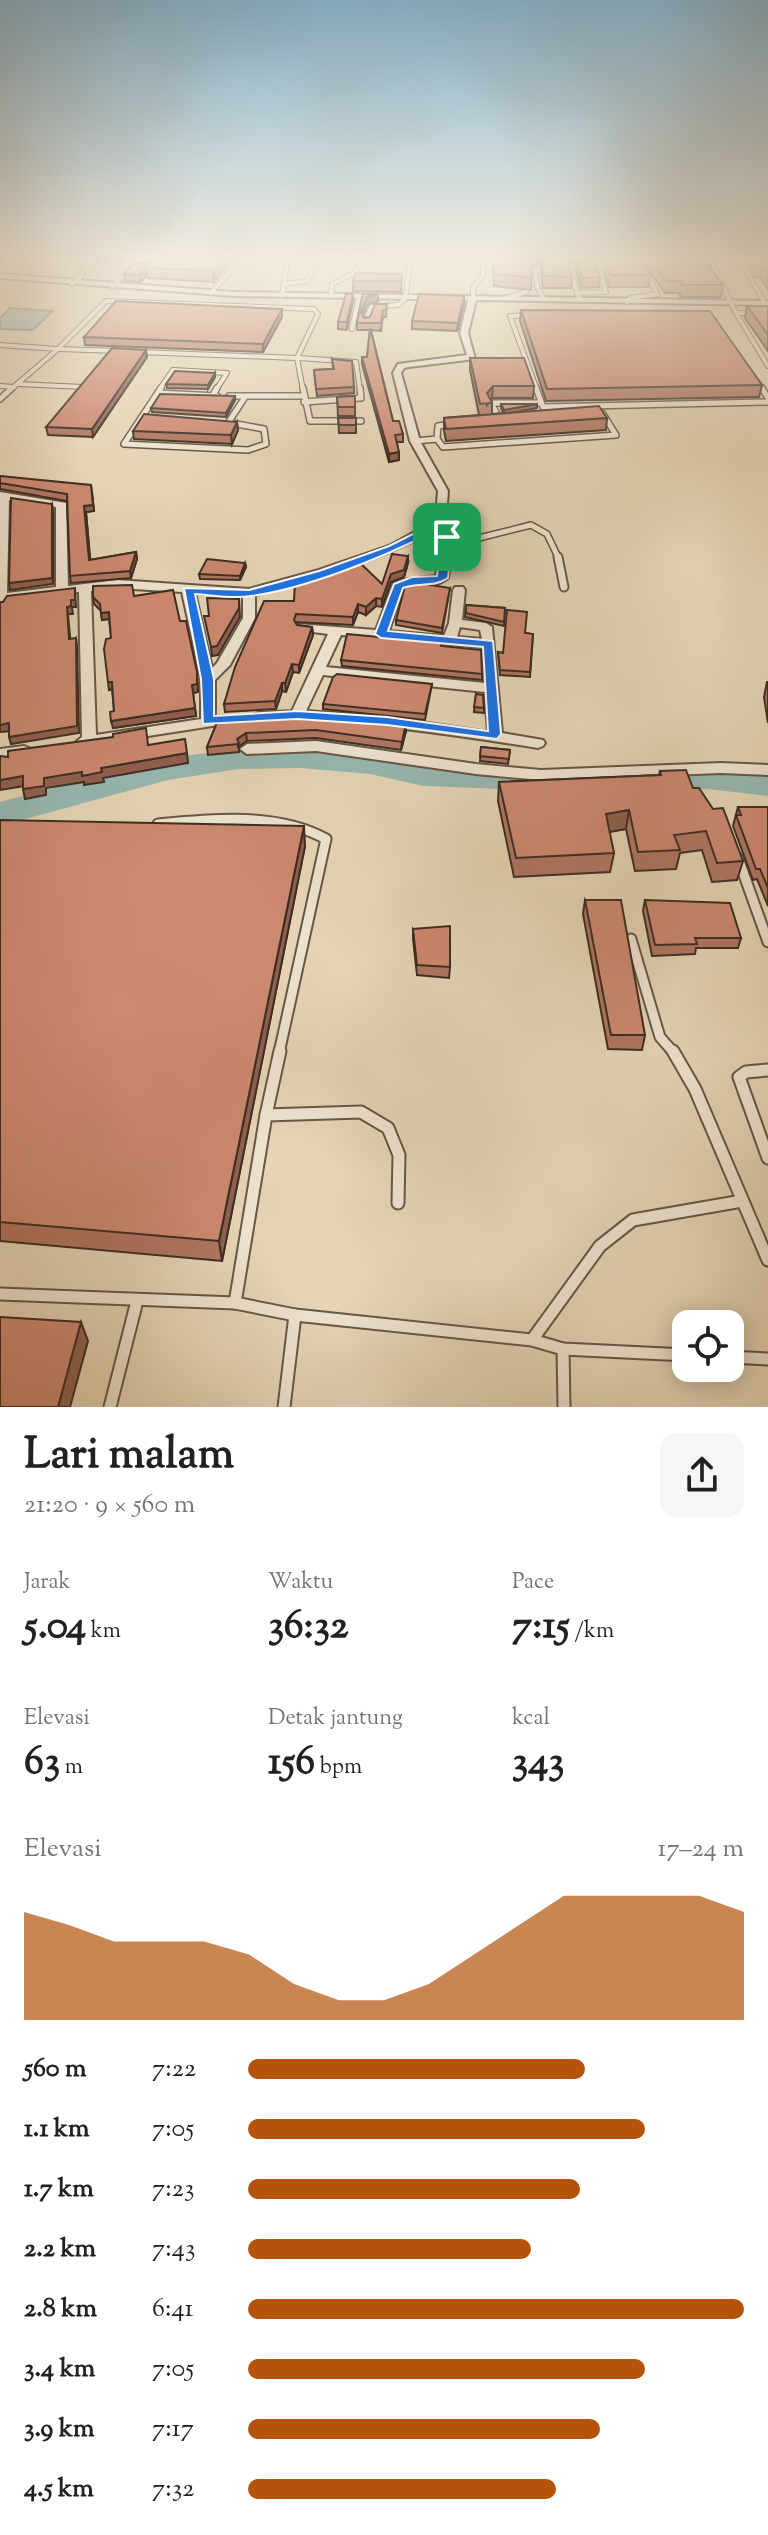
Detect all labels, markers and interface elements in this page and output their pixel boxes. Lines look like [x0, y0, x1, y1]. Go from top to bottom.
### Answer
pin [413, 503, 481, 571]
icon: arrive [425, 515, 469, 559]
map controls [672, 1310, 744, 1382]
button: locate [672, 1310, 744, 1382]
text: Lari malam [24, 1425, 234, 1488]
button: share [660, 1433, 744, 1517]
text: 21:20 · 9 × 560 m [24, 1487, 195, 1524]
text: Jarak [24, 1567, 71, 1599]
text: Waktu [268, 1567, 333, 1599]
text: Pace [512, 1567, 554, 1599]
text: 5.04 [24, 1599, 86, 1656]
text: 36:32 [268, 1599, 349, 1656]
text: 7:15 [512, 1599, 570, 1656]
text: km [86, 1616, 121, 1648]
text: /km [570, 1616, 614, 1648]
text: Elevasi [24, 1703, 90, 1735]
text: Detak jantung [268, 1703, 403, 1735]
text: kcal [512, 1703, 550, 1735]
text: 63 [24, 1735, 60, 1792]
text: 156 [268, 1735, 315, 1792]
text: 343 [512, 1735, 564, 1792]
text: m [60, 1752, 83, 1784]
text: bpm [315, 1752, 362, 1784]
text: Elevasi [24, 1831, 102, 1868]
text: 17–24 m [658, 1831, 744, 1868]
text: 560 m [24, 2051, 87, 2088]
text: 7:22 [152, 2051, 196, 2088]
text: 1.1 km [24, 2111, 89, 2148]
text: 7:05 [152, 2111, 194, 2148]
text: 1.7 km [24, 2171, 94, 2208]
text: 7:23 [152, 2171, 194, 2208]
text: 2.2 km [24, 2231, 96, 2268]
text: 7:43 [152, 2231, 195, 2268]
text: 2.8 km [24, 2291, 97, 2328]
text: 6:41 [152, 2291, 193, 2328]
text: 3.4 km [24, 2351, 95, 2388]
text: 7:05 [152, 2351, 194, 2388]
text: 3.9 km [24, 2411, 94, 2448]
text: 7:17 [152, 2411, 194, 2448]
text: 4.5 km [24, 2471, 94, 2508]
text: 7:32 [152, 2471, 194, 2508]

